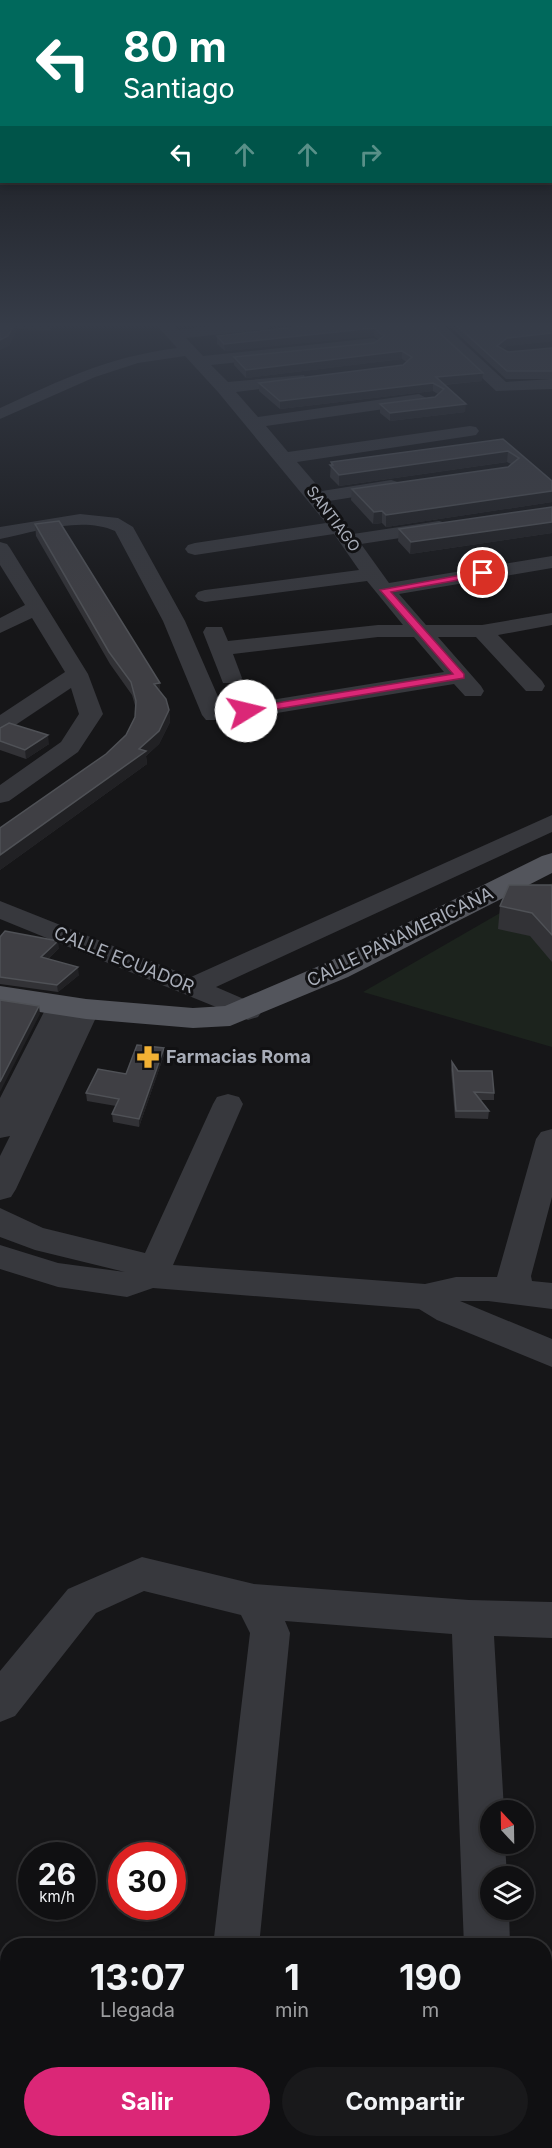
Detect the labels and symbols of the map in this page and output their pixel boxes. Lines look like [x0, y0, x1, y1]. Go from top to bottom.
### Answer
street label: SANTIAGO [302, 482, 364, 555]
pin [457, 547, 508, 598]
position arrow [214, 679, 278, 743]
street label: CALLE PANAMERICANA [303, 882, 496, 991]
street label: CALLE ECUADOR [51, 922, 198, 997]
pharmacy icon: Farmacias Roma [135, 1044, 161, 1070]
place label: Farmacias Roma [166, 1046, 311, 1067]
north arrow [480, 1800, 534, 1854]
speed limit sign: 30 [108, 1842, 186, 1920]

